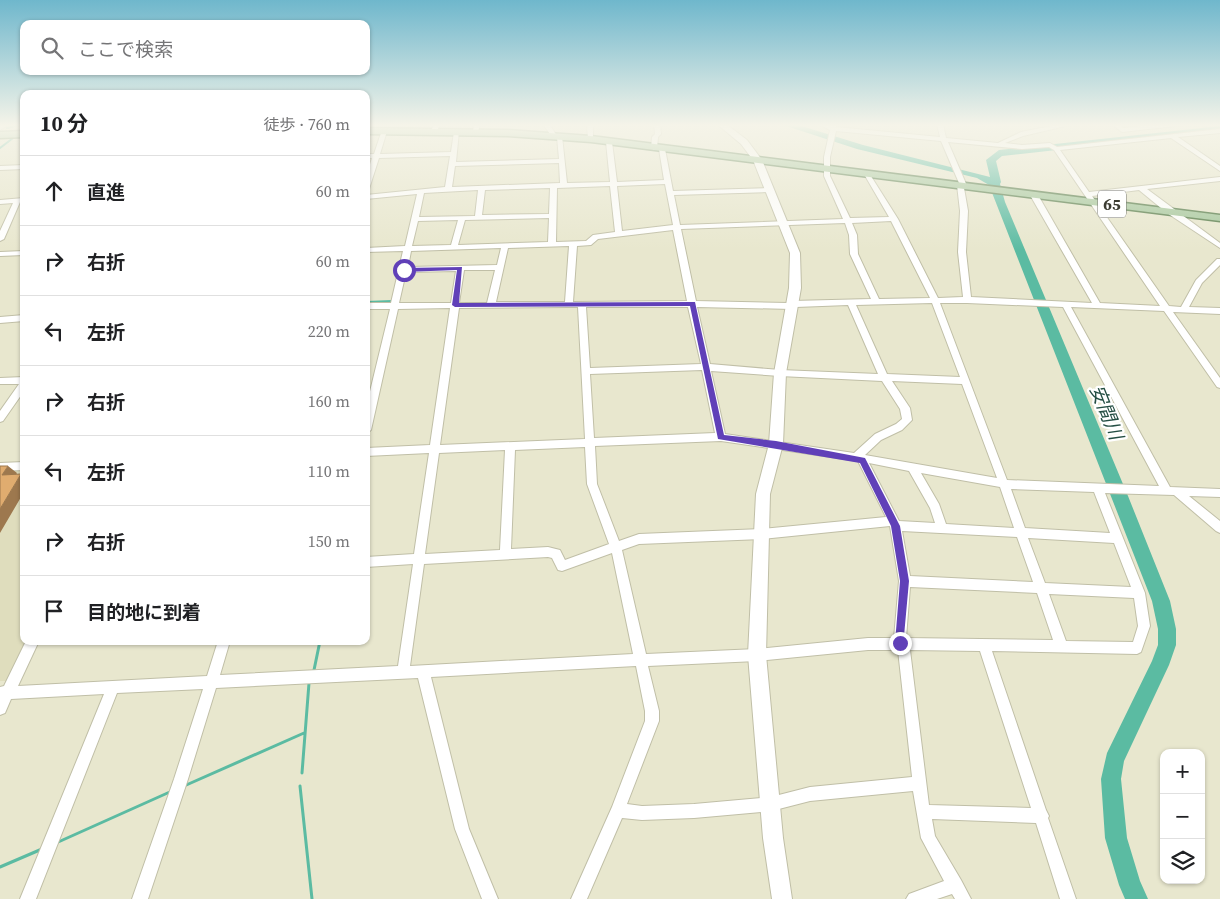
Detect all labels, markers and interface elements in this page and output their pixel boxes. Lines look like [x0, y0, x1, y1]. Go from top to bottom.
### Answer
search box [20, 20, 370, 75]
icon: search [38, 34, 66, 62]
text: ここで検索 [78, 36, 173, 62]
text: 10 分 [40, 109, 88, 138]
text: 徒歩 · 760 m [264, 113, 350, 135]
icon: ahead [40, 177, 68, 205]
text: 直進 [87, 179, 125, 205]
text: 60 m [316, 180, 350, 202]
road number: 65 [1098, 190, 1126, 218]
icon: right [40, 247, 68, 275]
text: 右折 [87, 249, 125, 275]
text: 60 m [316, 250, 350, 272]
route start [393, 259, 416, 282]
icon: left [40, 317, 68, 345]
text: 左折 [87, 319, 125, 345]
text: 220 m [308, 320, 350, 342]
water label: 安間川 [1084, 381, 1130, 445]
icon: right [40, 387, 68, 415]
text: 右折 [87, 389, 125, 415]
text: 160 m [308, 390, 350, 412]
icon: left [40, 457, 68, 485]
text: 左折 [87, 459, 125, 485]
text: 110 m [308, 460, 350, 482]
icon: right [40, 527, 68, 555]
text: 右折 [87, 529, 125, 555]
text: 150 m [308, 530, 350, 552]
icon: arrive [40, 597, 68, 625]
text: 目的地に到着 [87, 599, 201, 625]
route end [889, 632, 912, 655]
map controls [1160, 749, 1205, 884]
button: + [1160, 749, 1205, 794]
button: − [1160, 794, 1205, 839]
button: layers [1160, 839, 1205, 884]

